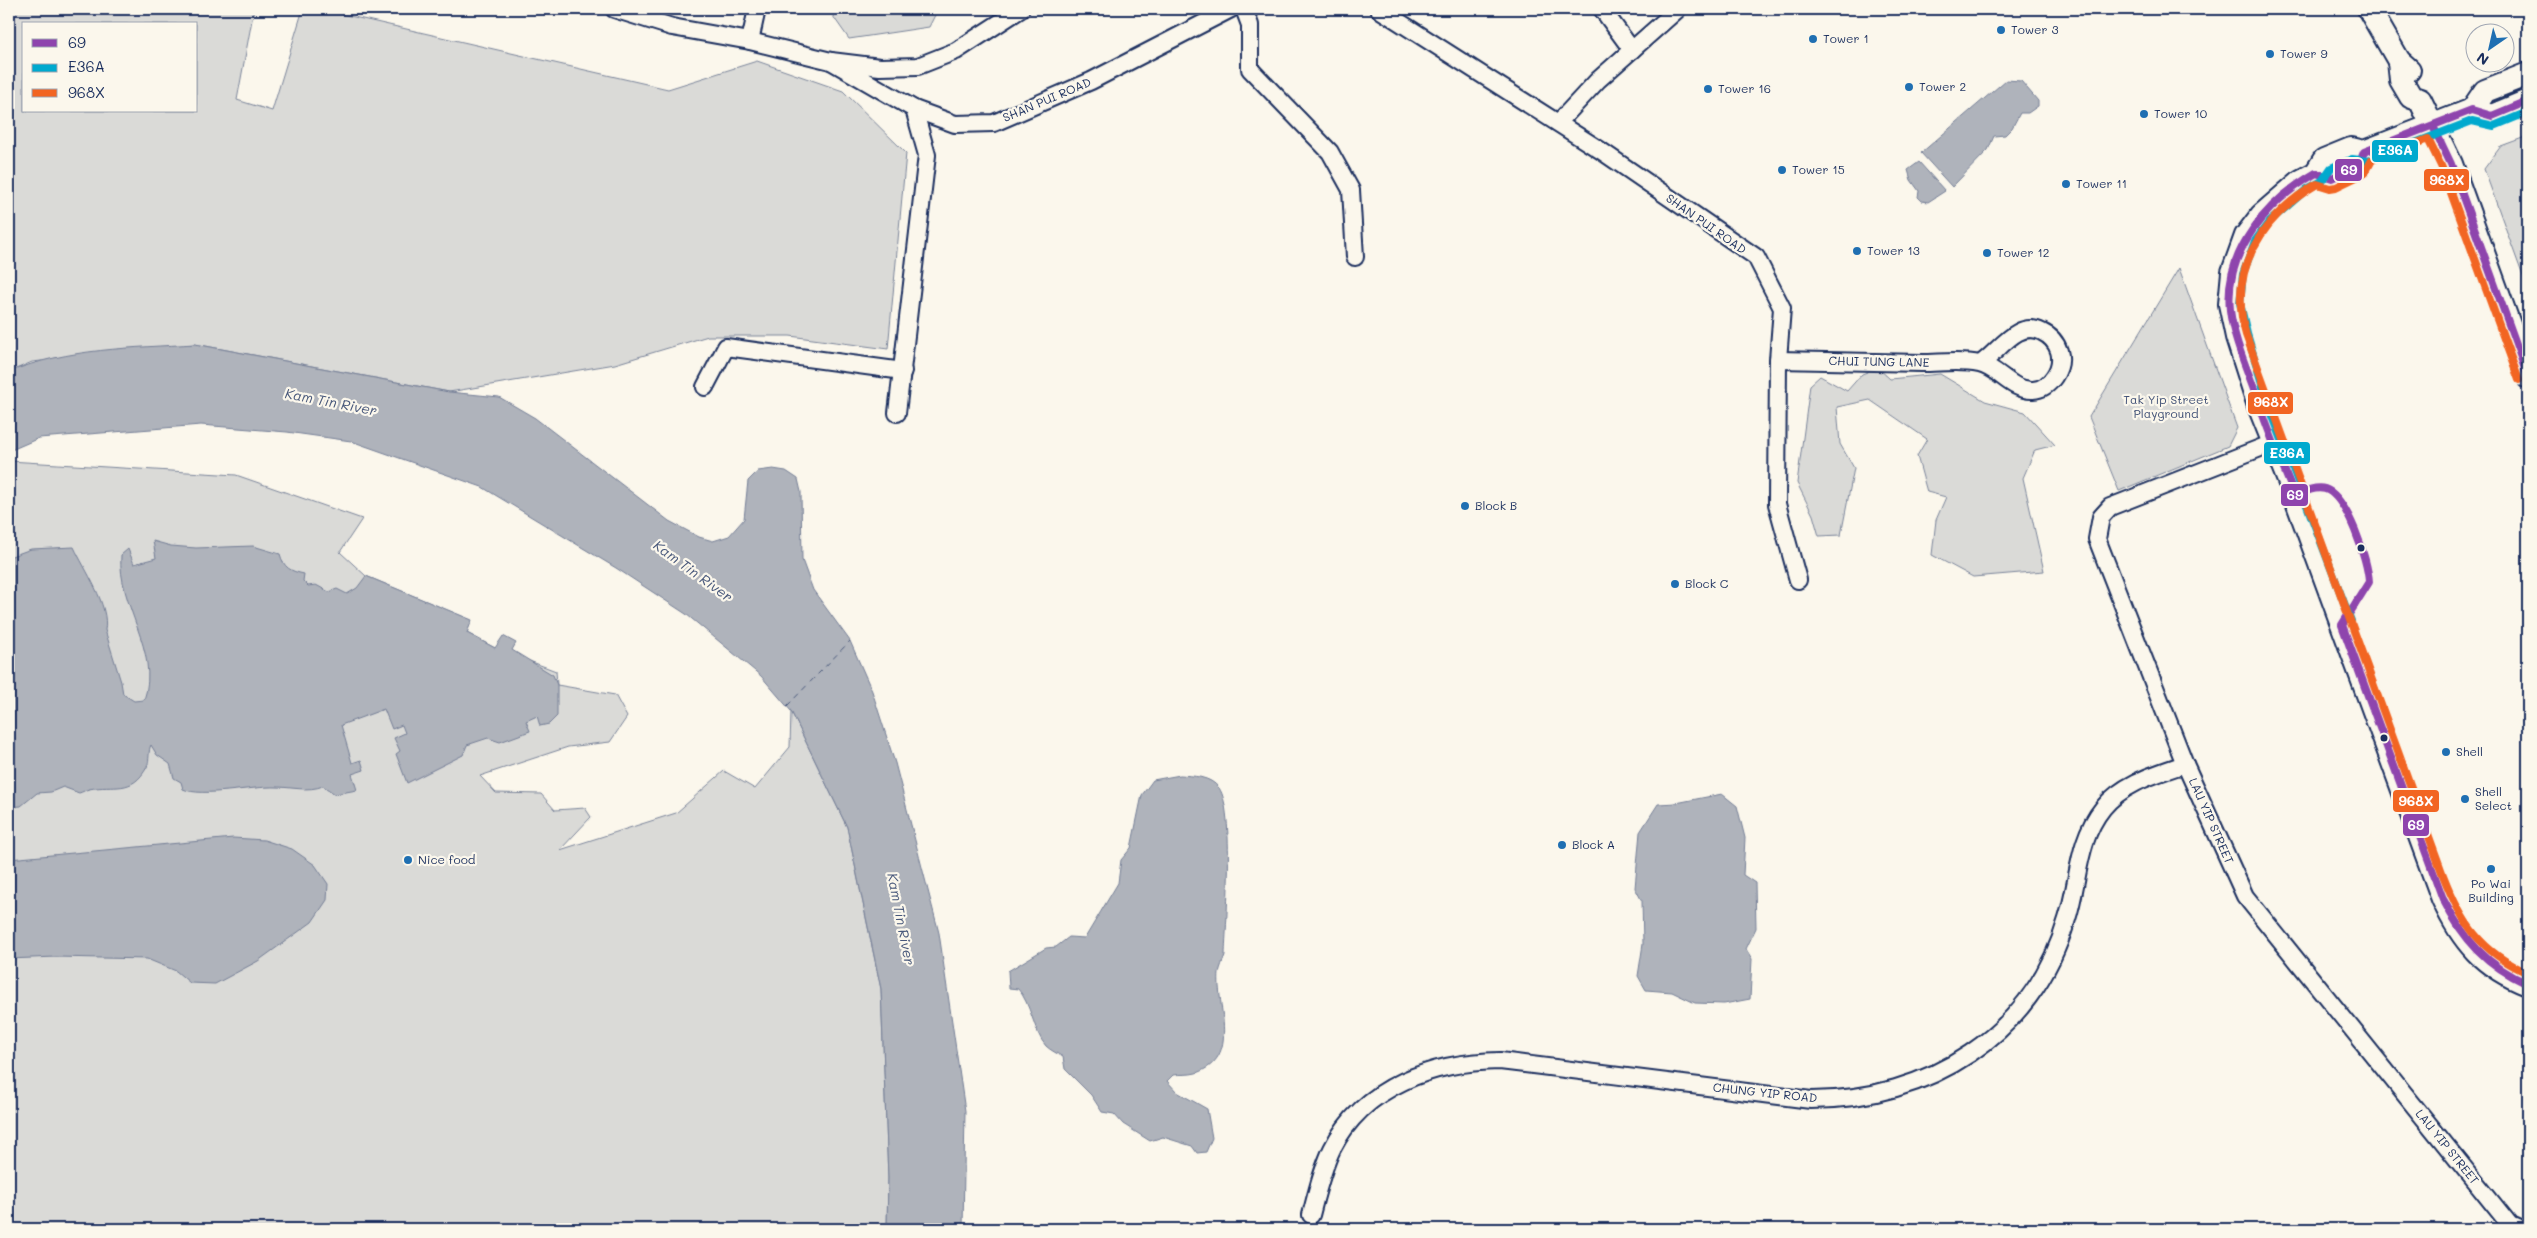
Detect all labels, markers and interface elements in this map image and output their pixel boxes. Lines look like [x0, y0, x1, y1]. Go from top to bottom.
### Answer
place label: Tower 3 [2011, 21, 2058, 37]
legend [22, 22, 198, 112]
north arrow [2464, 22, 2514, 72]
marker: Tower 3 [1995, 24, 2007, 36]
place label: Tower 1 [1823, 30, 1869, 46]
text: 69 [68, 32, 86, 52]
marker: Tower 1 [1807, 33, 1819, 45]
place label: Tower 9 [2280, 45, 2328, 61]
marker: Tower 9 [2264, 48, 2276, 60]
text: N [2473, 48, 2492, 70]
text: E36A [68, 56, 105, 76]
street label: SHAN PUI ROAD [1000, 73, 1093, 125]
place label: Tower 2 [1919, 78, 1966, 94]
place label: Tower 16 [1718, 80, 1771, 96]
marker: Tower 2 [1903, 81, 1915, 93]
text: 968X [68, 82, 105, 102]
marker: Tower 16 [1702, 83, 1714, 95]
place label: Tower 10 [2154, 105, 2208, 121]
marker: Tower 10 [2138, 108, 2150, 120]
line badge: E36A [2371, 139, 2419, 163]
text: E36A [2377, 140, 2413, 159]
line badge: 69 [2334, 158, 2363, 182]
text: 69 [2341, 160, 2358, 179]
place label: Tower 15 [1792, 161, 1845, 177]
marker: Tower 15 [1776, 164, 1788, 176]
line badge: 968X [2423, 168, 2470, 192]
text: 968X [2429, 170, 2465, 189]
place label: Tower 11 [2076, 175, 2127, 191]
marker: Tower 11 [2060, 178, 2072, 190]
street label: SHAN PUI ROAD [1663, 190, 1750, 257]
place label: Tower 13 [1867, 242, 1920, 258]
place label: Tower 12 [1997, 244, 2049, 260]
marker: Tower 13 [1851, 245, 1863, 257]
marker: Tower 12 [1981, 247, 1993, 259]
street label: CHUI TUNG LANE [1828, 352, 1930, 370]
water label: Kam Tin River [283, 383, 379, 420]
park label: Tak Yip Street Playground [2123, 391, 2209, 421]
line badge: 968X [2247, 391, 2294, 415]
text: 968X [2253, 392, 2289, 411]
line badge: E36A [2263, 441, 2311, 465]
text: E36A [2269, 443, 2305, 462]
line badge: 69 [2280, 483, 2309, 507]
text: 69 [2287, 485, 2304, 504]
place label: Block B [1475, 497, 1517, 513]
marker: Block B [1459, 500, 1471, 512]
water label: Kam Tin River [650, 535, 737, 606]
unlabelled marker [2356, 543, 2366, 553]
place label: Block C [1685, 575, 1729, 591]
marker: Block C [1669, 578, 1681, 590]
unlabelled marker [2379, 733, 2389, 743]
place label: Shell [2456, 743, 2483, 759]
marker: Shell [2440, 746, 2452, 758]
street label: LAU YIP STREET [2186, 775, 2238, 866]
place label: Shell Select [2475, 783, 2512, 813]
line badge: 968X [2392, 789, 2440, 813]
text: 968X [2398, 791, 2434, 810]
marker: Shell Select [2459, 793, 2471, 805]
line badge: 69 [2402, 813, 2430, 837]
text: 69 [2408, 815, 2425, 834]
place label: Block A [1572, 836, 1615, 852]
marker: Block A [1556, 839, 1568, 851]
place label: Nice food [418, 851, 476, 867]
marker: Nice food [402, 854, 414, 866]
marker: Po Wai Building [2485, 863, 2497, 875]
water label: Kam Tin River [883, 871, 920, 967]
place label: Po Wai Building [2468, 875, 2514, 905]
street label: CHUNG YIP ROAD [1712, 1079, 1818, 1105]
street label: LAU YIP STREET [2413, 1105, 2483, 1188]

